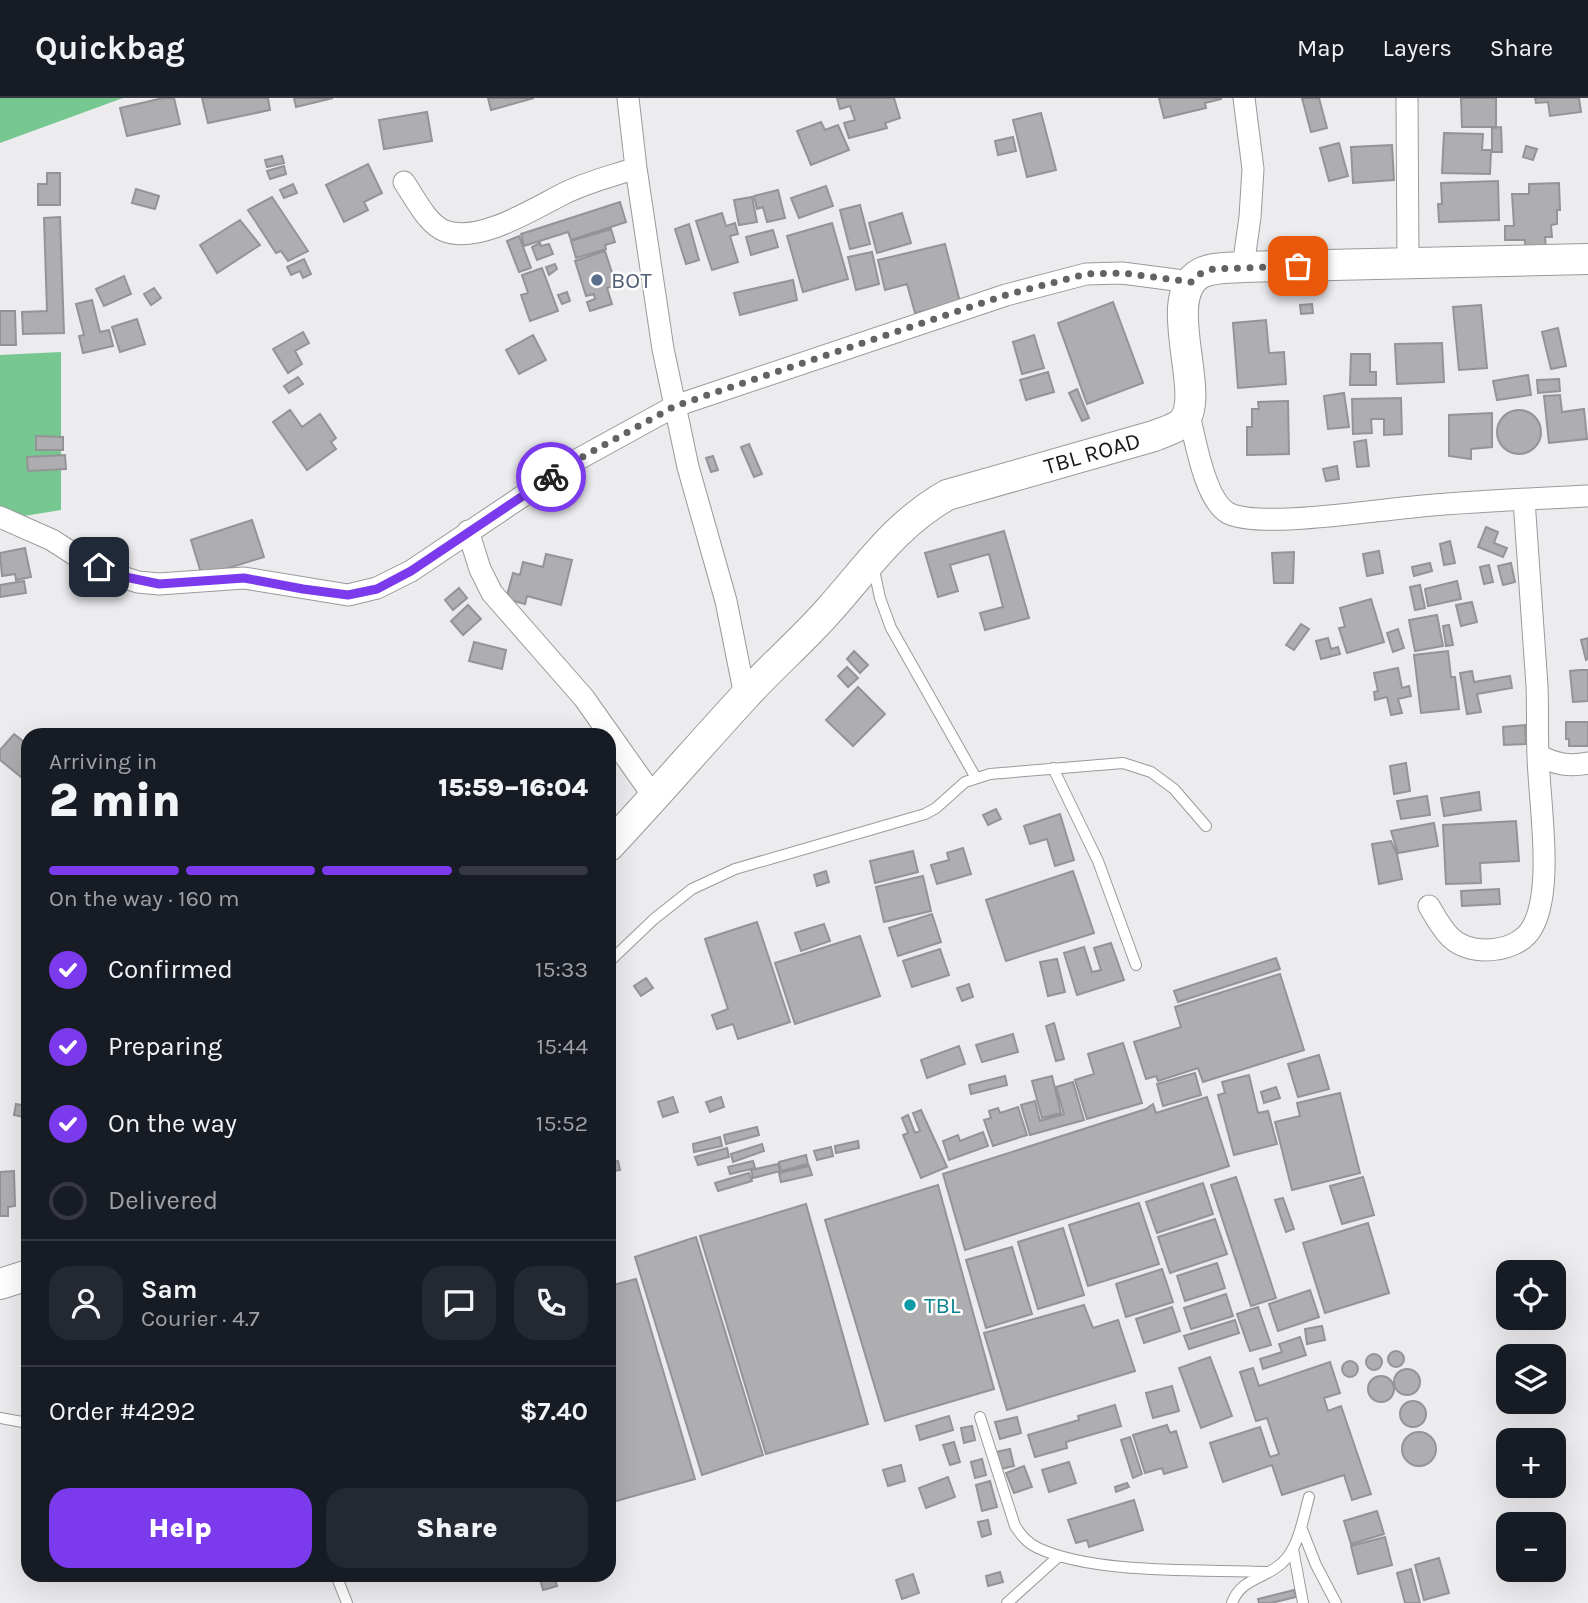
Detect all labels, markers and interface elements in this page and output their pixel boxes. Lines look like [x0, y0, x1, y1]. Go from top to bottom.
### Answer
text: Quickbag [35, 29, 185, 67]
text: Map [1297, 34, 1345, 62]
text: Layers [1383, 34, 1452, 62]
text: Share [1490, 34, 1553, 62]
pin [1268, 236, 1328, 296]
icon: bag [1279, 247, 1317, 285]
place label: BOT [611, 267, 652, 294]
marker: BOT [589, 272, 605, 288]
street label: TBL ROAD [1041, 427, 1144, 480]
courier [516, 442, 586, 512]
icon: bike [532, 458, 570, 496]
pin [69, 537, 129, 597]
icon: home [80, 548, 118, 586]
text: Arriving in [49, 748, 157, 775]
text: 15:59–16:04 [438, 772, 588, 803]
text: 2 min [49, 774, 181, 828]
text: On the way · 160 m [49, 885, 239, 912]
icon: check [49, 951, 87, 989]
text: Confirmed [108, 954, 233, 985]
text: 15:33 [535, 956, 588, 983]
icon: check [49, 1028, 87, 1066]
text: Preparing [108, 1031, 222, 1062]
text: 15:44 [536, 1033, 588, 1060]
icon: check [49, 1105, 87, 1143]
text: On the way [108, 1108, 237, 1139]
text: 15:52 [536, 1110, 588, 1137]
text: Delivered [108, 1185, 218, 1216]
map controls [1496, 1260, 1566, 1582]
button: locate [1496, 1260, 1566, 1330]
button: person [49, 1266, 123, 1340]
button: chat [422, 1266, 496, 1340]
button: phone [514, 1266, 588, 1340]
text: Sam [141, 1274, 197, 1305]
place label: TBL [924, 1292, 961, 1319]
marker: TBL [902, 1297, 918, 1313]
text: Courier · 4.7 [141, 1305, 260, 1332]
button: layers [1496, 1344, 1566, 1414]
text: Order #4292 [49, 1396, 196, 1427]
text: $7.40 [520, 1396, 588, 1427]
button: + [1496, 1428, 1566, 1498]
button: Help [49, 1488, 312, 1568]
button: Share [326, 1488, 588, 1568]
button: − [1496, 1512, 1566, 1582]

